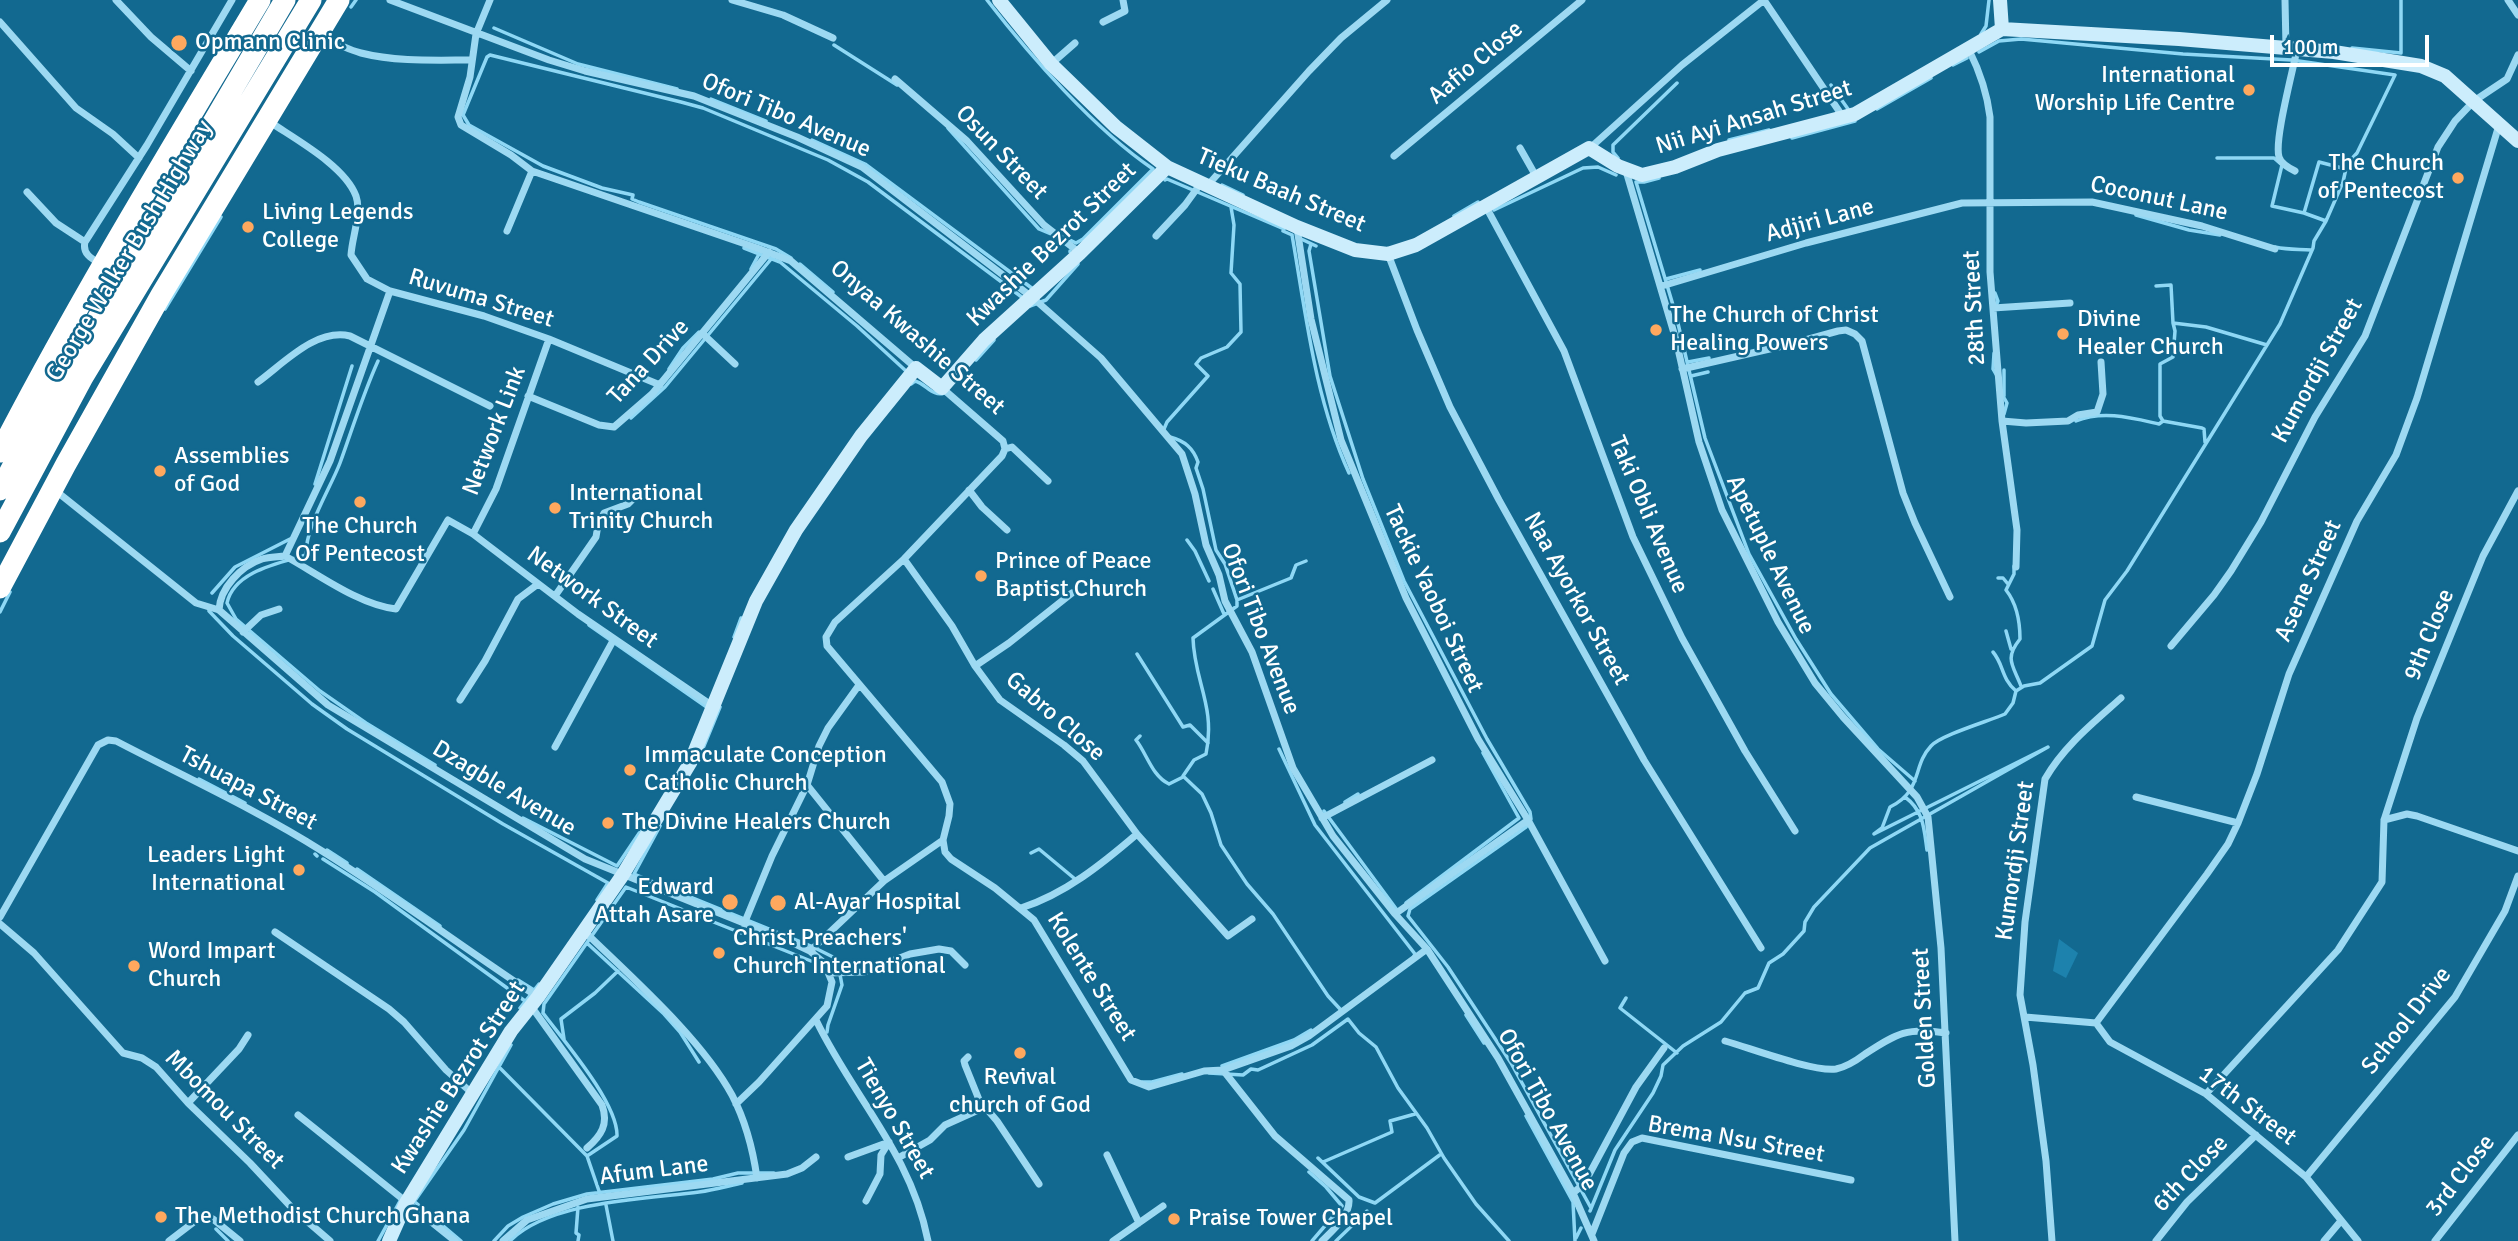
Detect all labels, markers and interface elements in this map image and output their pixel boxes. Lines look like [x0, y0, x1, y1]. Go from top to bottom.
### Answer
street label: Aafio Close [1423, 15, 1529, 111]
scale bar [2273, 21, 2432, 65]
place label: Opmann Clinic [195, 29, 345, 57]
marker: Opmann Clinic [169, 33, 189, 53]
text: 100 m [2283, 34, 2338, 60]
place label: International Worship Life Centre [2034, 62, 2235, 118]
street label: Ofori Tibo Avenue [697, 67, 875, 165]
street label: Nii Ayi Ansah Street [1653, 74, 1855, 162]
marker: International Worship Life Centre [2241, 82, 2257, 98]
street label: Osun Street [949, 100, 1053, 206]
street label: George Walker Bush Highway [40, 115, 220, 387]
street label: Tieku Baah Street [1192, 143, 1370, 239]
place label: The Church of Pentecost [2318, 150, 2444, 206]
street label: Kwashie Bezrot Street [961, 157, 1143, 333]
street label: Coconut Lane [2088, 170, 2230, 228]
marker: The Church of Pentecost [2450, 170, 2466, 186]
street label: Adjiri Lane [1763, 193, 1877, 249]
place label: Living Legends College [262, 199, 413, 255]
marker: Living Legends College [240, 219, 256, 235]
street label: 28th Street [1958, 250, 1992, 366]
street label: Onyaa Kwashie Street [824, 254, 1010, 422]
street label: Ruvuma Street [405, 263, 557, 335]
street label: Kumordji Street [2266, 294, 2370, 448]
place label: The Church of Christ Healing Powers [1670, 302, 1879, 358]
place label: Divine Healer Church [2077, 306, 2224, 362]
street label: Tana Drive [602, 313, 696, 411]
marker: The Church of Christ Healing Powers [1648, 322, 1664, 338]
marker: Divine Healer Church [2055, 326, 2071, 342]
street label: Network Link [457, 362, 533, 500]
street label: Taki Obli Avenue [1602, 432, 1694, 598]
place label: Assemblies of God [174, 443, 289, 499]
marker: Assemblies of God [152, 463, 168, 479]
street label: Apetuple Avenue [1719, 471, 1821, 639]
place label: International Trinity Church [569, 480, 713, 536]
marker: The Church Of Pentecost [352, 494, 368, 510]
marker: International Trinity Church [547, 500, 563, 516]
street label: Tackie Yaoboi Street [1377, 500, 1489, 698]
street label: Naa Ayorkor Street [1517, 508, 1635, 690]
place label: The Church Of Pentecost [295, 513, 425, 569]
street label: Asene Street [2269, 516, 2349, 646]
street label: Ofori Tibo Avenue [1214, 539, 1306, 719]
street label: Network Street [521, 541, 663, 655]
place label: Prince of Peace Baptist Church [995, 548, 1151, 604]
marker: Prince of Peace Baptist Church [973, 568, 989, 584]
street label: 9th Close [2399, 585, 2461, 685]
street label: Gabro Close [999, 666, 1111, 768]
street label: Dzagble Avenue [427, 735, 581, 843]
street label: Tshuapa Street [174, 741, 322, 837]
place label: Immaculate Conception Catholic Church [644, 742, 887, 798]
marker: Immaculate Conception Catholic Church [622, 762, 638, 778]
street label: Kumordji Street [1991, 779, 2041, 943]
place label: The Divine Healers Church [622, 809, 891, 837]
marker: The Divine Healers Church [600, 815, 616, 831]
place label: Leaders Light International [147, 842, 285, 898]
marker: Leaders Light International [291, 862, 307, 878]
place label: Edward Attah Asare [595, 874, 714, 930]
place label: Al-Ayar Hospital [794, 889, 961, 917]
marker: Edward Attah Asare [720, 892, 740, 912]
marker: Al-Ayar Hospital [768, 893, 788, 913]
street label: Kolente Street [1040, 907, 1142, 1047]
place label: Christ Preachers' Church International [733, 925, 946, 981]
place label: Word Impart Church [148, 938, 275, 994]
marker: Christ Preachers' Church International [711, 945, 727, 961]
street label: Golden Street [1907, 947, 1943, 1089]
marker: Word Impart Church [126, 958, 142, 974]
street label: School Drive [2356, 961, 2458, 1081]
street label: Kwashie Bezrot Street [386, 976, 532, 1180]
street label: Ofori Tibo Avenue [1491, 1024, 1603, 1196]
street label: Mbomou Street [158, 1044, 290, 1176]
marker: Revival church of God [1012, 1045, 1028, 1061]
street label: Tienyo Street [848, 1054, 940, 1184]
street label: 17th Street [2192, 1060, 2302, 1152]
place label: Revival church of God [949, 1064, 1091, 1120]
street label: Brema Nsu Street [1645, 1110, 1827, 1170]
street label: 6th Close [2147, 1129, 2235, 1219]
street label: 3rd Close [2420, 1129, 2502, 1223]
street label: Afum Lane [598, 1150, 710, 1192]
place label: The Methodist Church Ghana [175, 1203, 470, 1231]
place label: Praise Tower Chapel [1188, 1205, 1393, 1233]
marker: The Methodist Church Ghana [153, 1209, 169, 1225]
marker: Praise Tower Chapel [1166, 1211, 1182, 1227]

